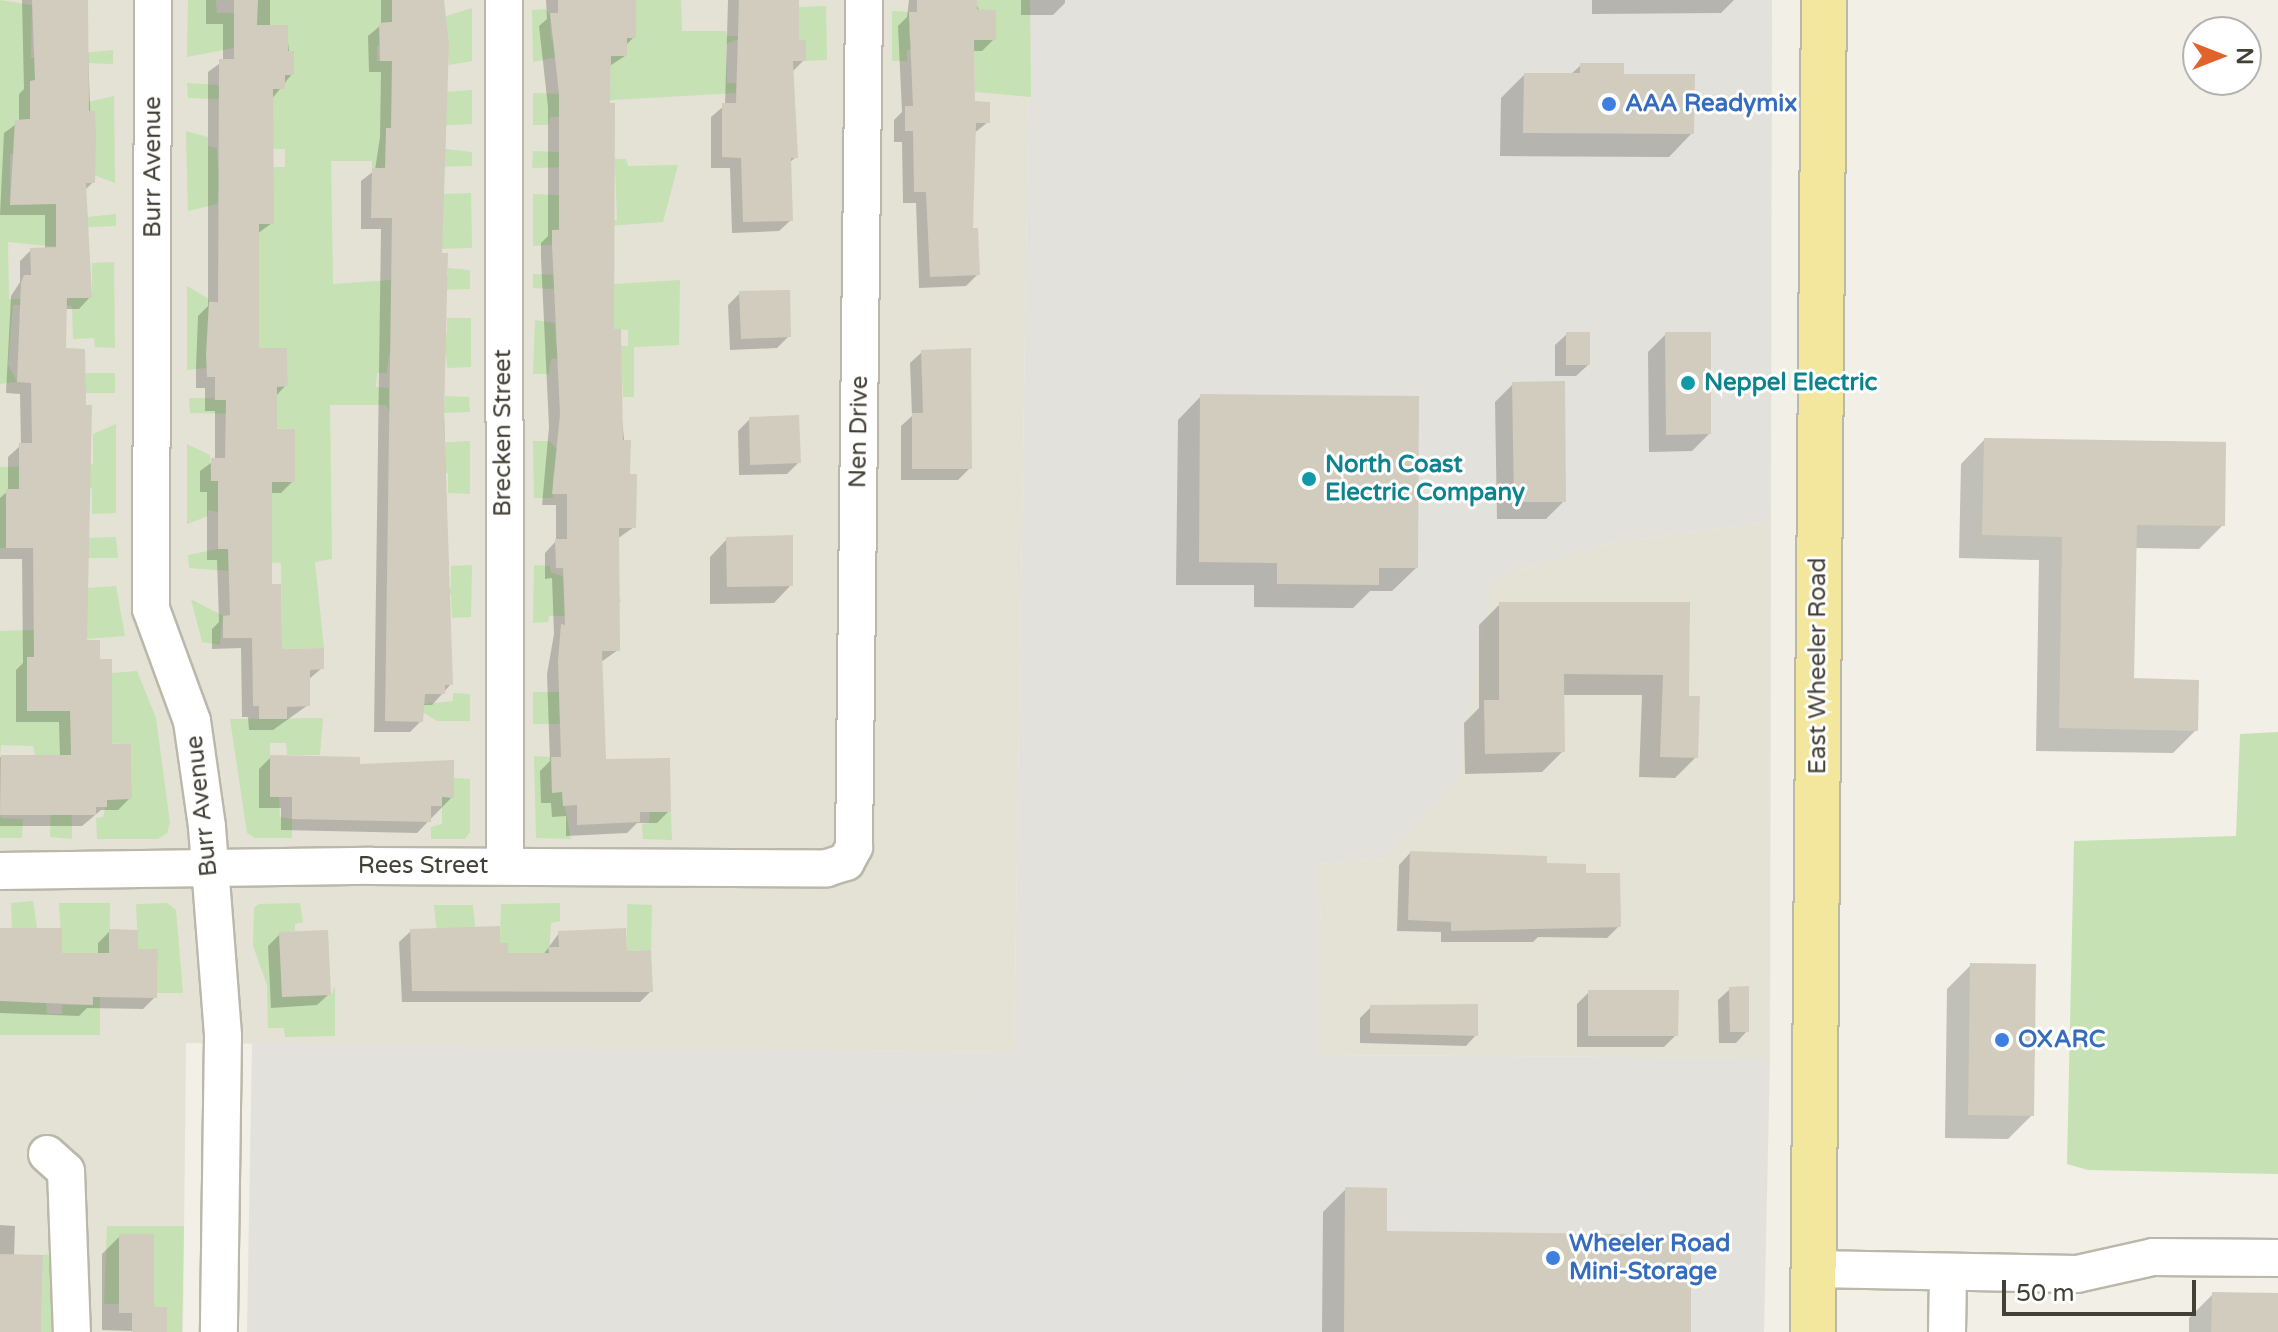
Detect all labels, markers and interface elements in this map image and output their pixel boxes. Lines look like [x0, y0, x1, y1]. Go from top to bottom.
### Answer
north arrow [2182, 16, 2262, 96]
text: N [2231, 47, 2257, 65]
place label: AAA Readymix [1625, 90, 1797, 118]
marker: AAA Readymix [1600, 95, 1618, 113]
street label: Burr Avenue [139, 96, 167, 238]
street label: Brecken Street [489, 349, 517, 517]
place label: Neppel Electric [1704, 369, 1877, 397]
marker: Neppel Electric [1679, 374, 1697, 392]
street label: Nen Drive [844, 376, 874, 488]
place label: North Coast Electric Company [1325, 451, 1525, 507]
marker: North Coast Electric Company [1300, 470, 1318, 488]
street label: East Wheeler Road [1804, 558, 1832, 774]
street label: Burr Avenue [180, 734, 224, 878]
street label: Rees Street [358, 852, 488, 880]
place label: OXARC [2018, 1026, 2105, 1054]
marker: OXARC [1993, 1031, 2011, 1049]
place label: Wheeler Road Mini-Storage [1569, 1230, 1730, 1286]
marker: Wheeler Road Mini-Storage [1544, 1249, 1562, 1267]
scale bar [2006, 1264, 2200, 1314]
text: 50 m [2016, 1279, 2074, 1308]

